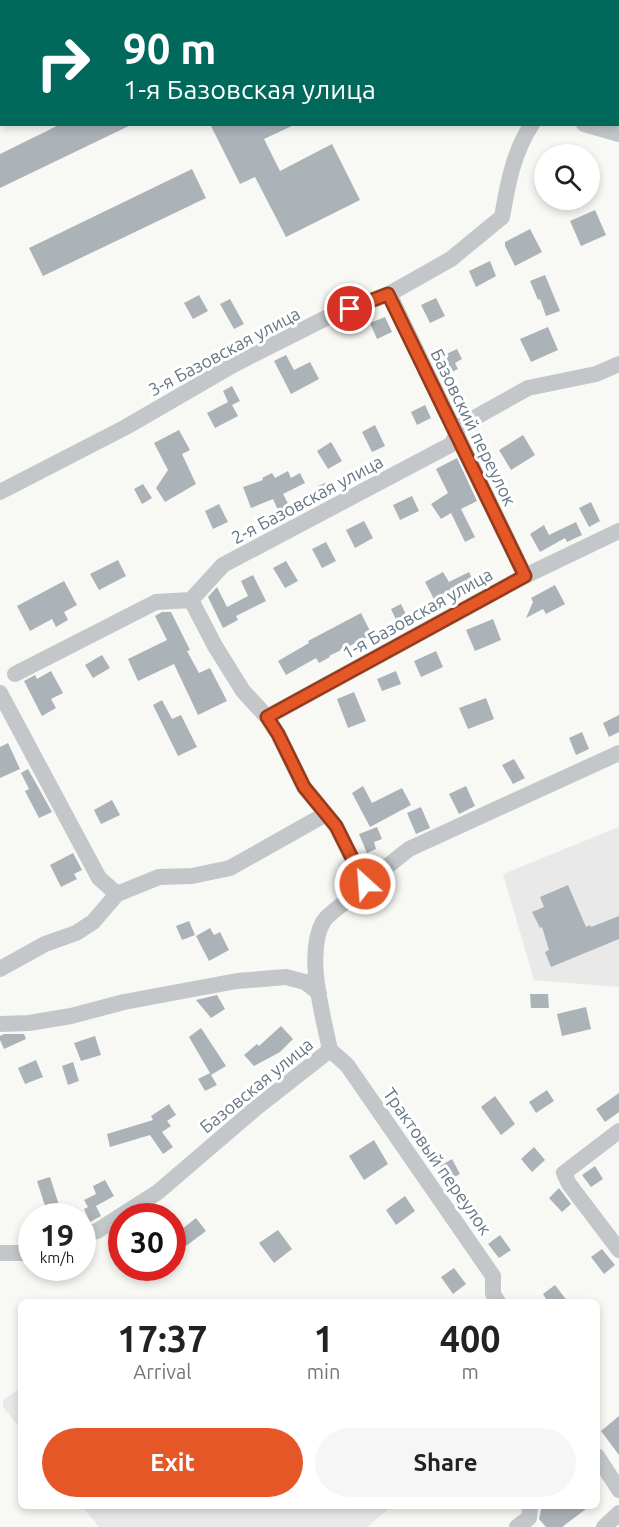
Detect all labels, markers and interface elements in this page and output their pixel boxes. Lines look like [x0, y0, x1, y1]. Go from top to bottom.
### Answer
icon: right [24, 24, 102, 102]
text: 90 m [123, 25, 217, 72]
text: 1-я Базовская улица [123, 74, 376, 104]
map controls [534, 144, 600, 210]
button: search [534, 144, 600, 210]
pin [324, 283, 375, 334]
icon: arrive [333, 292, 366, 325]
street label: 3-я Базовская улица [145, 303, 303, 399]
street label: Базовский переулок [427, 345, 521, 509]
street label: 2-я Базовская улица [228, 451, 386, 547]
street label: 1-я Базовская улица [338, 563, 496, 663]
position arrow [333, 852, 397, 916]
street label: Базовская улица [196, 1033, 316, 1137]
street label: Трактовый переулок [380, 1084, 496, 1238]
speed limit sign: 30 [108, 1203, 186, 1281]
text: 19 [40, 1218, 74, 1252]
text: km/h [40, 1249, 74, 1266]
text: 17:37 [117, 1318, 207, 1359]
text: 1 [313, 1318, 334, 1359]
text: 400 [440, 1318, 501, 1359]
text: Arrival [133, 1360, 192, 1383]
text: min [307, 1360, 340, 1383]
text: m [462, 1360, 479, 1383]
button: Exit [42, 1428, 303, 1497]
button: Share [315, 1428, 576, 1497]

